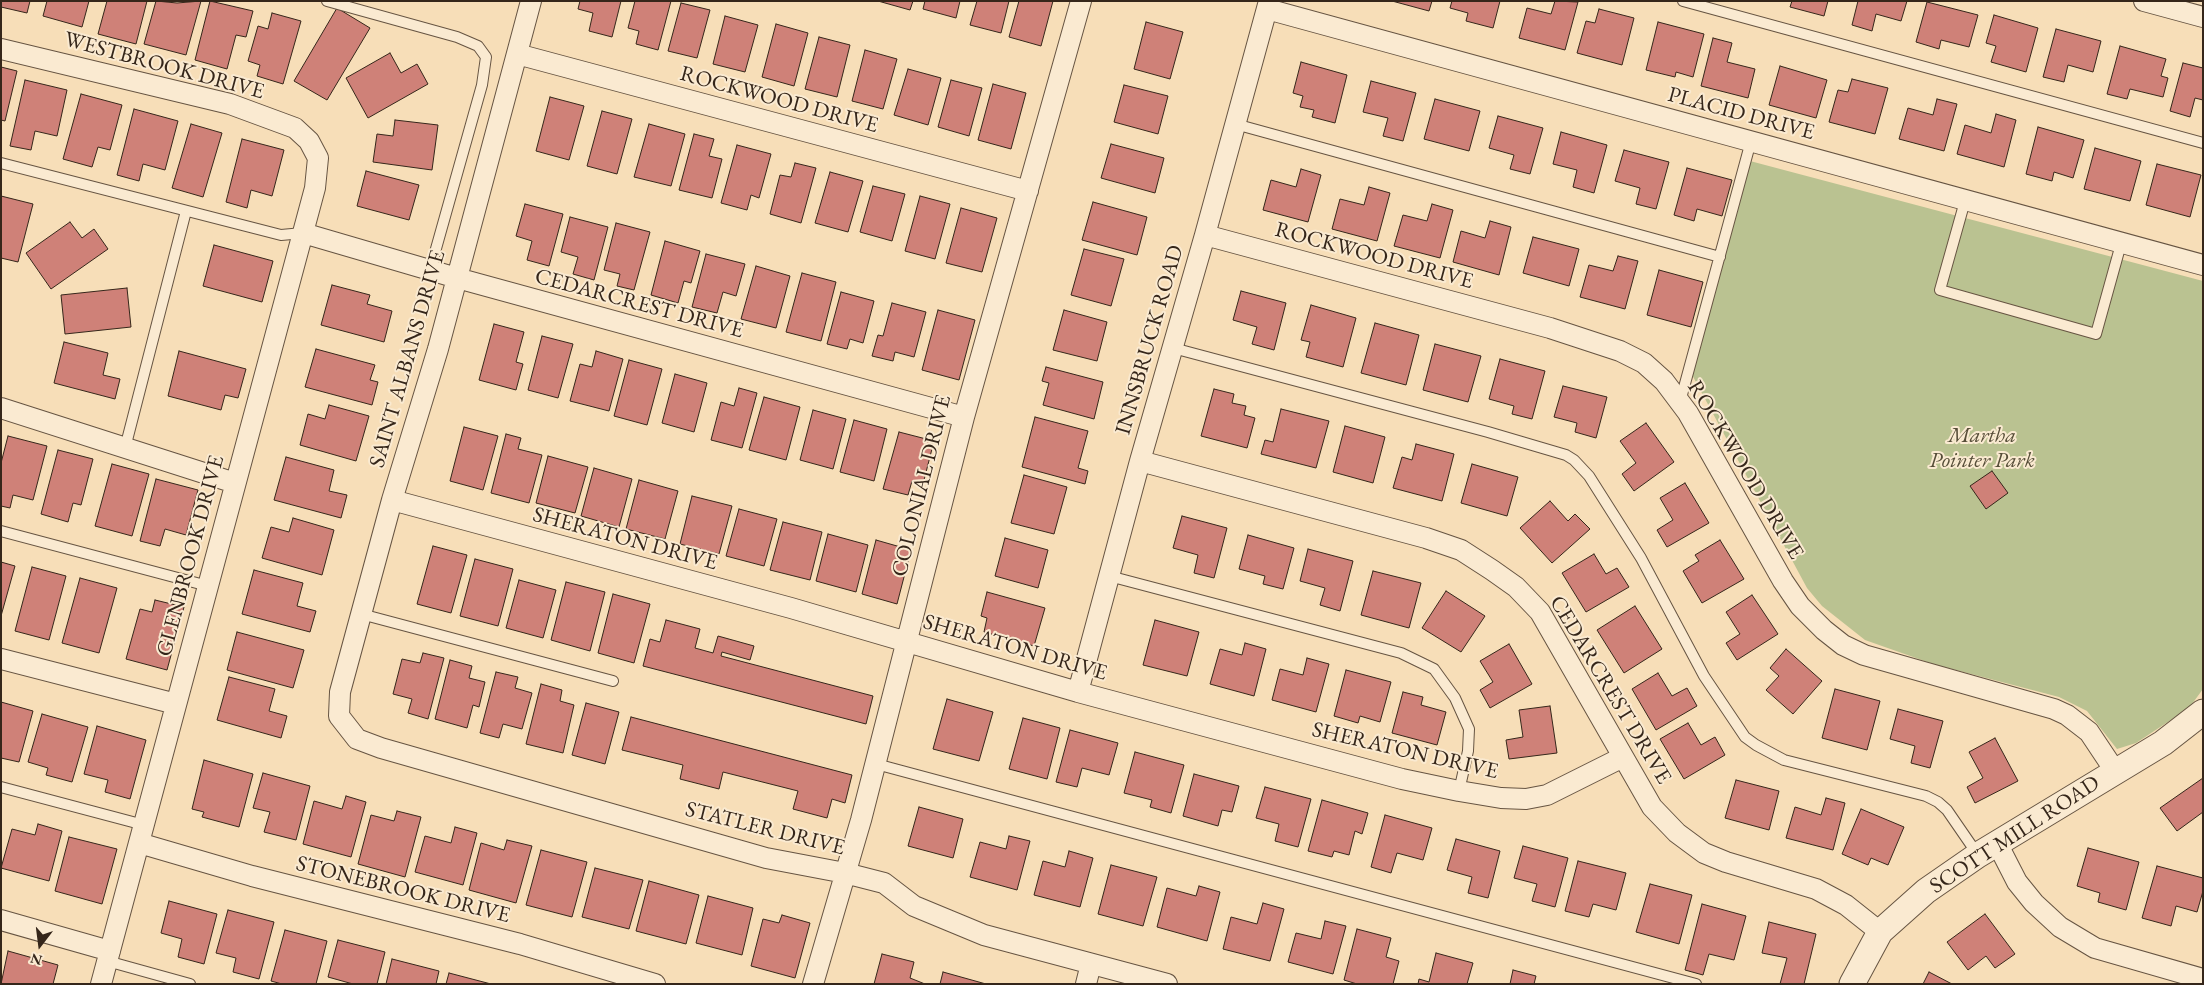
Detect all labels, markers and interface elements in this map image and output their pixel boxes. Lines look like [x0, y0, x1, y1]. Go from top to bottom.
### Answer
street label: WESTBROOK DRIVE [61, 27, 267, 105]
street label: ROCKWOOD DRIVE [677, 61, 881, 139]
street label: PLACID DRIVE [1665, 82, 1817, 146]
street label: ROCKWOOD DRIVE [1272, 217, 1476, 295]
street label: INNSBRUCK ROAD [1110, 242, 1190, 438]
street label: SAINT ALBANS DRIVE [364, 247, 452, 471]
street label: CEDARCREST DRIVE [532, 263, 746, 345]
street label: ROCKWOOD DRIVE [1681, 376, 1809, 564]
street label: COLONIAL DRIVE [887, 392, 957, 580]
park label: Martha Pointer Park [1929, 423, 2035, 474]
street label: GLENBROOK DRIVE [151, 453, 231, 659]
street label: SHERATON DRIVE [530, 502, 720, 576]
street label: CEDARCREST DRIVE [1543, 591, 1677, 789]
street label: SHERATON DRIVE [920, 609, 1110, 687]
street label: SHERATON DRIVE [1309, 717, 1501, 785]
street label: SCOTT MILL ROAD [1925, 770, 2105, 900]
street label: STATLER DRIVE [683, 796, 847, 862]
street label: STONEBROOK DRIVE [293, 851, 513, 929]
north arrow [15, 920, 65, 970]
text: N [28, 949, 44, 970]

